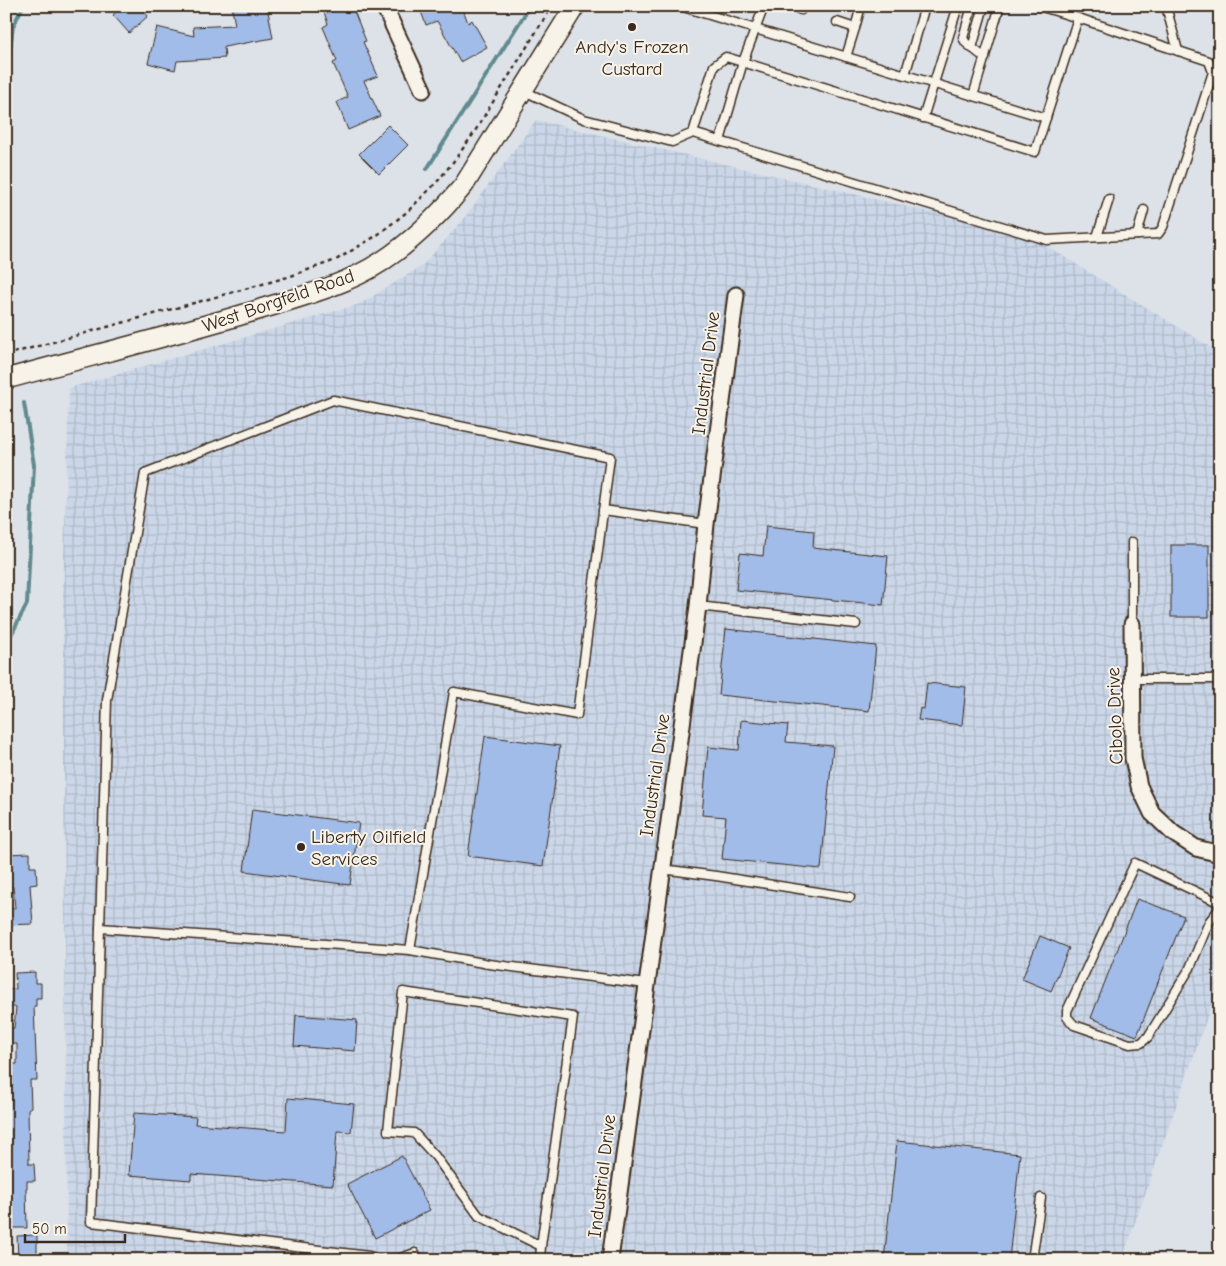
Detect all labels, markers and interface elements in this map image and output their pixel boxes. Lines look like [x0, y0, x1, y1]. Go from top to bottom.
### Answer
marker: Andy's Frozen Custard [626, 21, 638, 33]
place label: Andy's Frozen Custard [575, 36, 689, 80]
street label: West Borgfeld Road [199, 265, 357, 337]
street label: Industrial Drive [688, 310, 724, 436]
street label: Cibolo Drive [1102, 667, 1128, 765]
street label: Industrial Drive [635, 712, 675, 838]
place label: Liberty Oilfield Services [311, 826, 426, 870]
marker: Liberty Oilfield Services [295, 841, 307, 853]
street label: Industrial Drive [584, 1113, 620, 1239]
scale bar [25, 1211, 125, 1243]
text: 50 m [32, 1220, 67, 1238]

